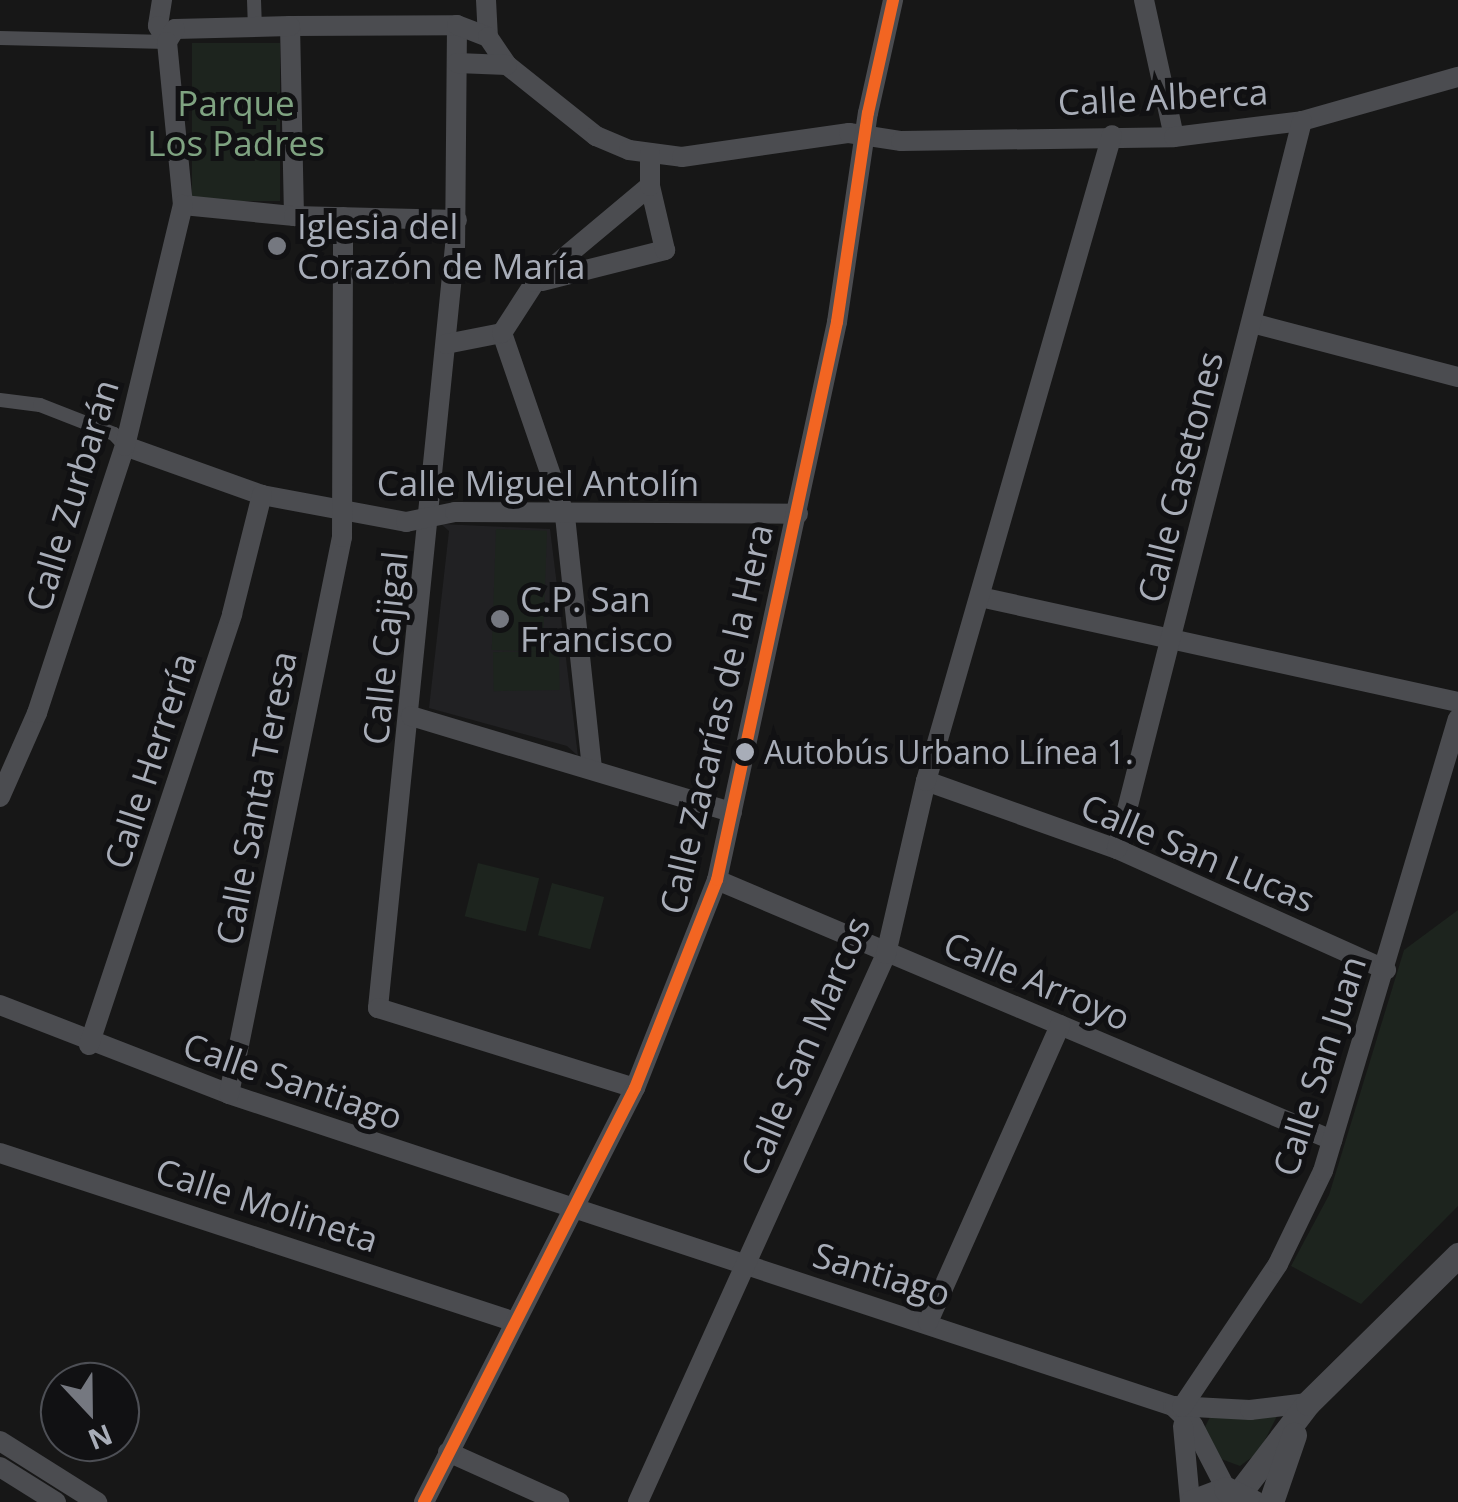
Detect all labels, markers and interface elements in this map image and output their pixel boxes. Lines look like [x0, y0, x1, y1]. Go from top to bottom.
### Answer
street label: Calle Alberca [1057, 71, 1269, 123]
park label: Parque Los Padres [147, 82, 325, 164]
place label: Iglesia del Corazón de María [297, 205, 586, 287]
marker: Iglesia del Corazón de María [266, 235, 288, 257]
street label: Calle Casetones [1129, 347, 1231, 607]
street label: Calle Zurbarán [17, 374, 127, 616]
street label: Calle Miguel Antolín [377, 462, 699, 504]
street label: Calle Zacarías de la Hera [651, 520, 781, 918]
street label: Calle Cajigal [354, 549, 416, 747]
place label: C.P. San Francisco [520, 578, 673, 660]
marker: C.P. San Francisco [489, 608, 511, 630]
street label: Calle Herrería [95, 648, 205, 874]
street label: Calle Santa Teresa [207, 648, 305, 948]
place label: Autobús Urbano Línea 1. [764, 733, 1133, 771]
marker: Autobús Urbano Línea 1. [735, 742, 755, 762]
street label: Calle San Lucas [1075, 785, 1321, 921]
street label: Calle San Marcos [732, 910, 878, 1182]
street label: Calle Arroyo [938, 923, 1136, 1039]
street label: Calle San Juan [1264, 951, 1374, 1181]
street label: Calle Santiago [178, 1024, 408, 1138]
street label: Calle Molineta [151, 1149, 383, 1261]
street label: Santiago [808, 1233, 956, 1315]
north arrow [40, 1362, 140, 1462]
text: N [83, 1416, 118, 1460]

